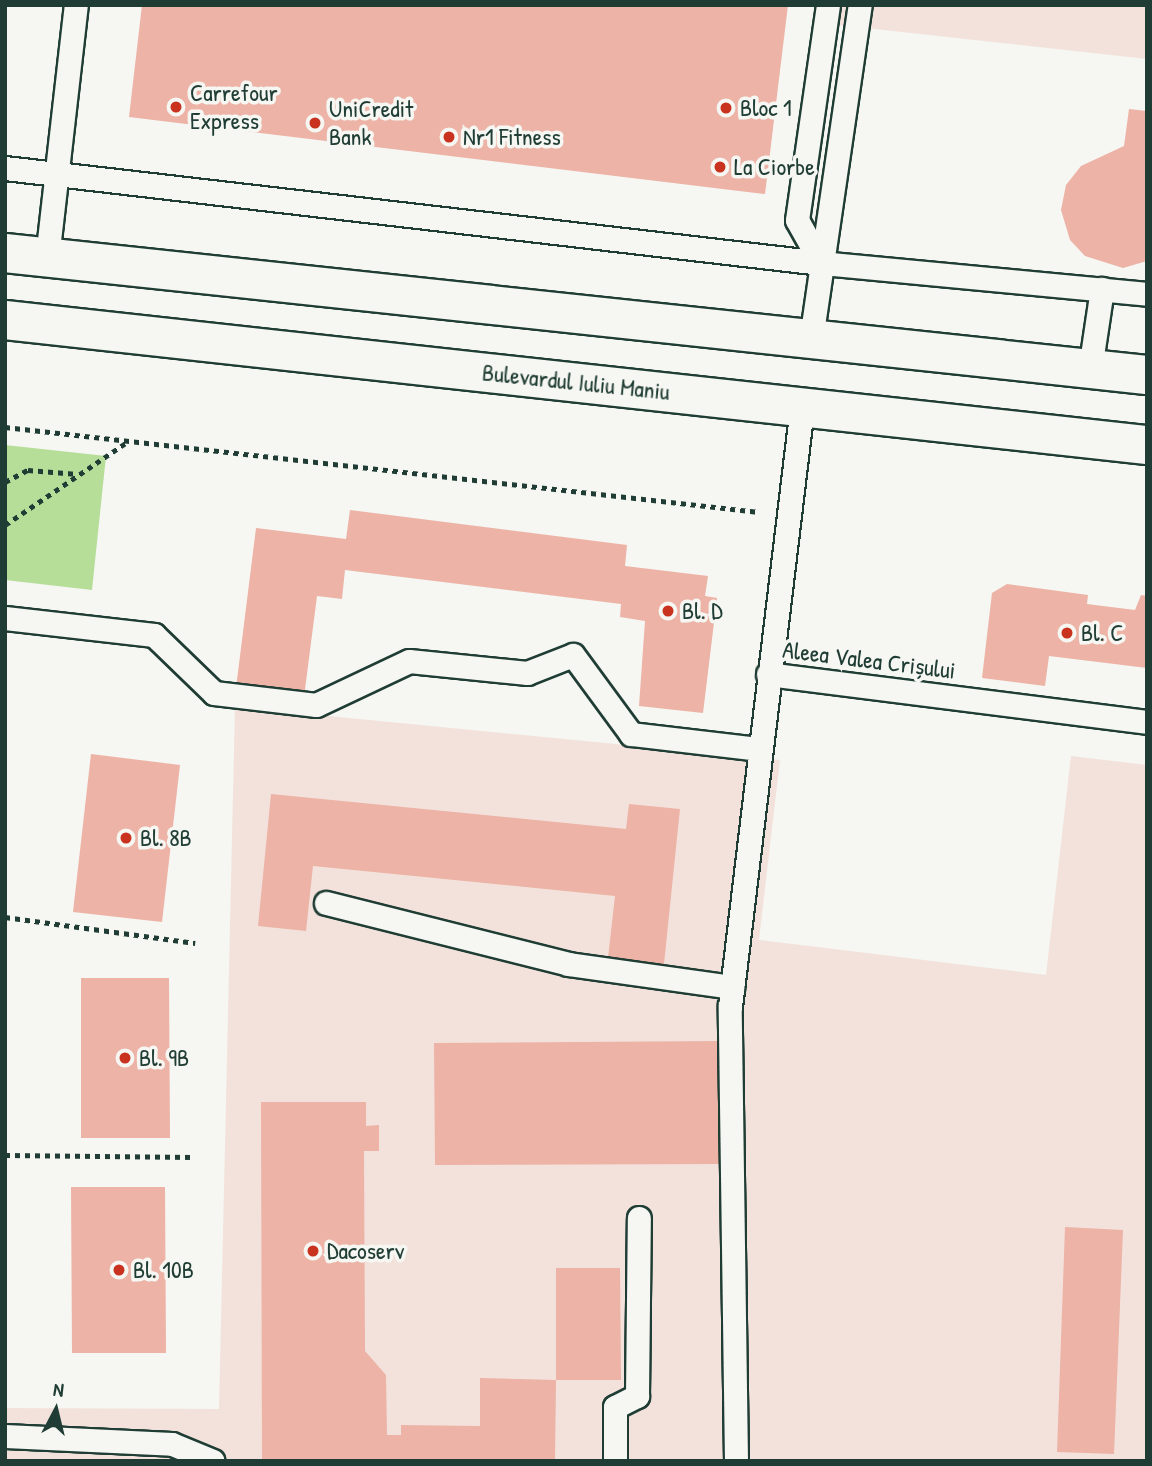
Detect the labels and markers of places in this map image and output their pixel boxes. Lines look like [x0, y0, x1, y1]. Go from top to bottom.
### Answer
place label: Carrefour Express [190, 79, 278, 135]
place label: Bloc 1 [740, 94, 792, 122]
place label: UniCredit Bank [329, 95, 413, 151]
marker: Carrefour Express [168, 99, 184, 115]
marker: Bloc 1 [718, 100, 734, 116]
marker: UniCredit Bank [307, 115, 323, 131]
place label: Nr1 Fitness [463, 123, 561, 151]
marker: Nr1 Fitness [441, 129, 457, 145]
place label: La Ciorbe [734, 153, 815, 181]
marker: La Ciorbe [712, 159, 728, 175]
place label: Bl. D [682, 597, 723, 625]
marker: Bl. D [660, 603, 676, 619]
place label: Bl. C [1081, 619, 1123, 647]
marker: Bl. C [1059, 625, 1075, 641]
place label: Bl. 8B [140, 824, 192, 852]
marker: Bl. 8B [118, 830, 134, 846]
place label: Bl. 9B [139, 1044, 189, 1072]
marker: Bl. 9B [117, 1050, 133, 1066]
place label: Dacoserv [327, 1237, 404, 1265]
marker: Dacoserv [305, 1243, 321, 1259]
place label: Bl. 10B [133, 1256, 194, 1284]
marker: Bl. 10B [111, 1262, 127, 1278]

